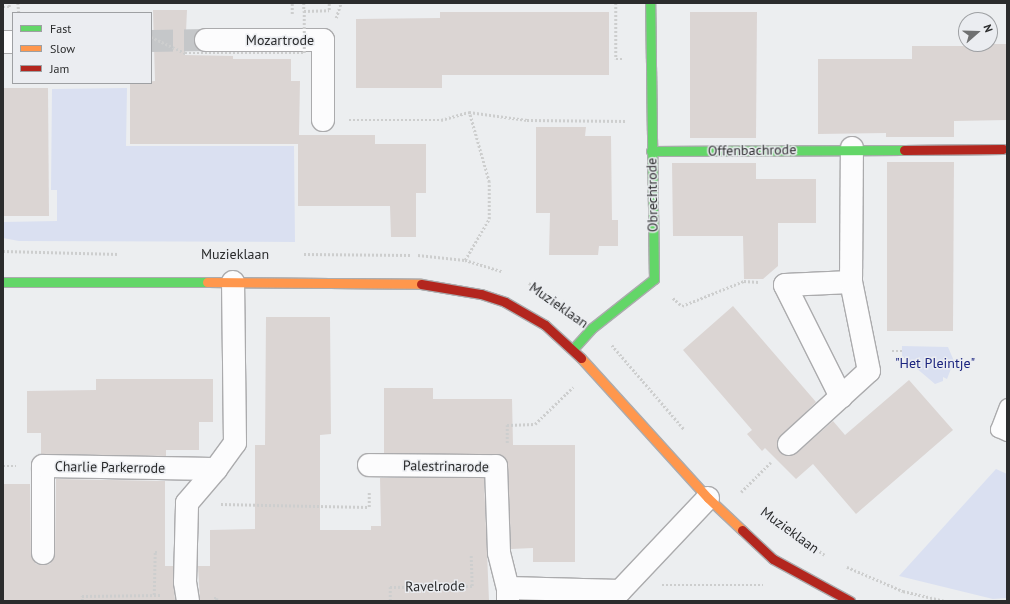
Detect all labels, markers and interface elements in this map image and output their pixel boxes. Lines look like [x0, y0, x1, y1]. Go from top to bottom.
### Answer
legend [12, 12, 152, 84]
north arrow [958, 12, 998, 52]
text: Fast [50, 21, 71, 36]
text: N [981, 22, 996, 34]
street label: Mozartrode [246, 32, 314, 48]
text: Slow [50, 41, 75, 56]
text: Jam [50, 61, 69, 76]
street label: Offenbachrode [708, 141, 796, 159]
street label: Obrechtrode [643, 158, 661, 232]
street label: Muzieklaan [201, 246, 269, 262]
street label: Muzieklaan [526, 279, 592, 331]
park label: "Het Pleintje" [895, 355, 975, 371]
street label: Palestrinarode [403, 457, 489, 475]
street label: Charlie Parkerrode [55, 458, 165, 476]
street label: Muzieklaan [758, 503, 822, 557]
street label: Ravelrode [405, 577, 465, 595]

